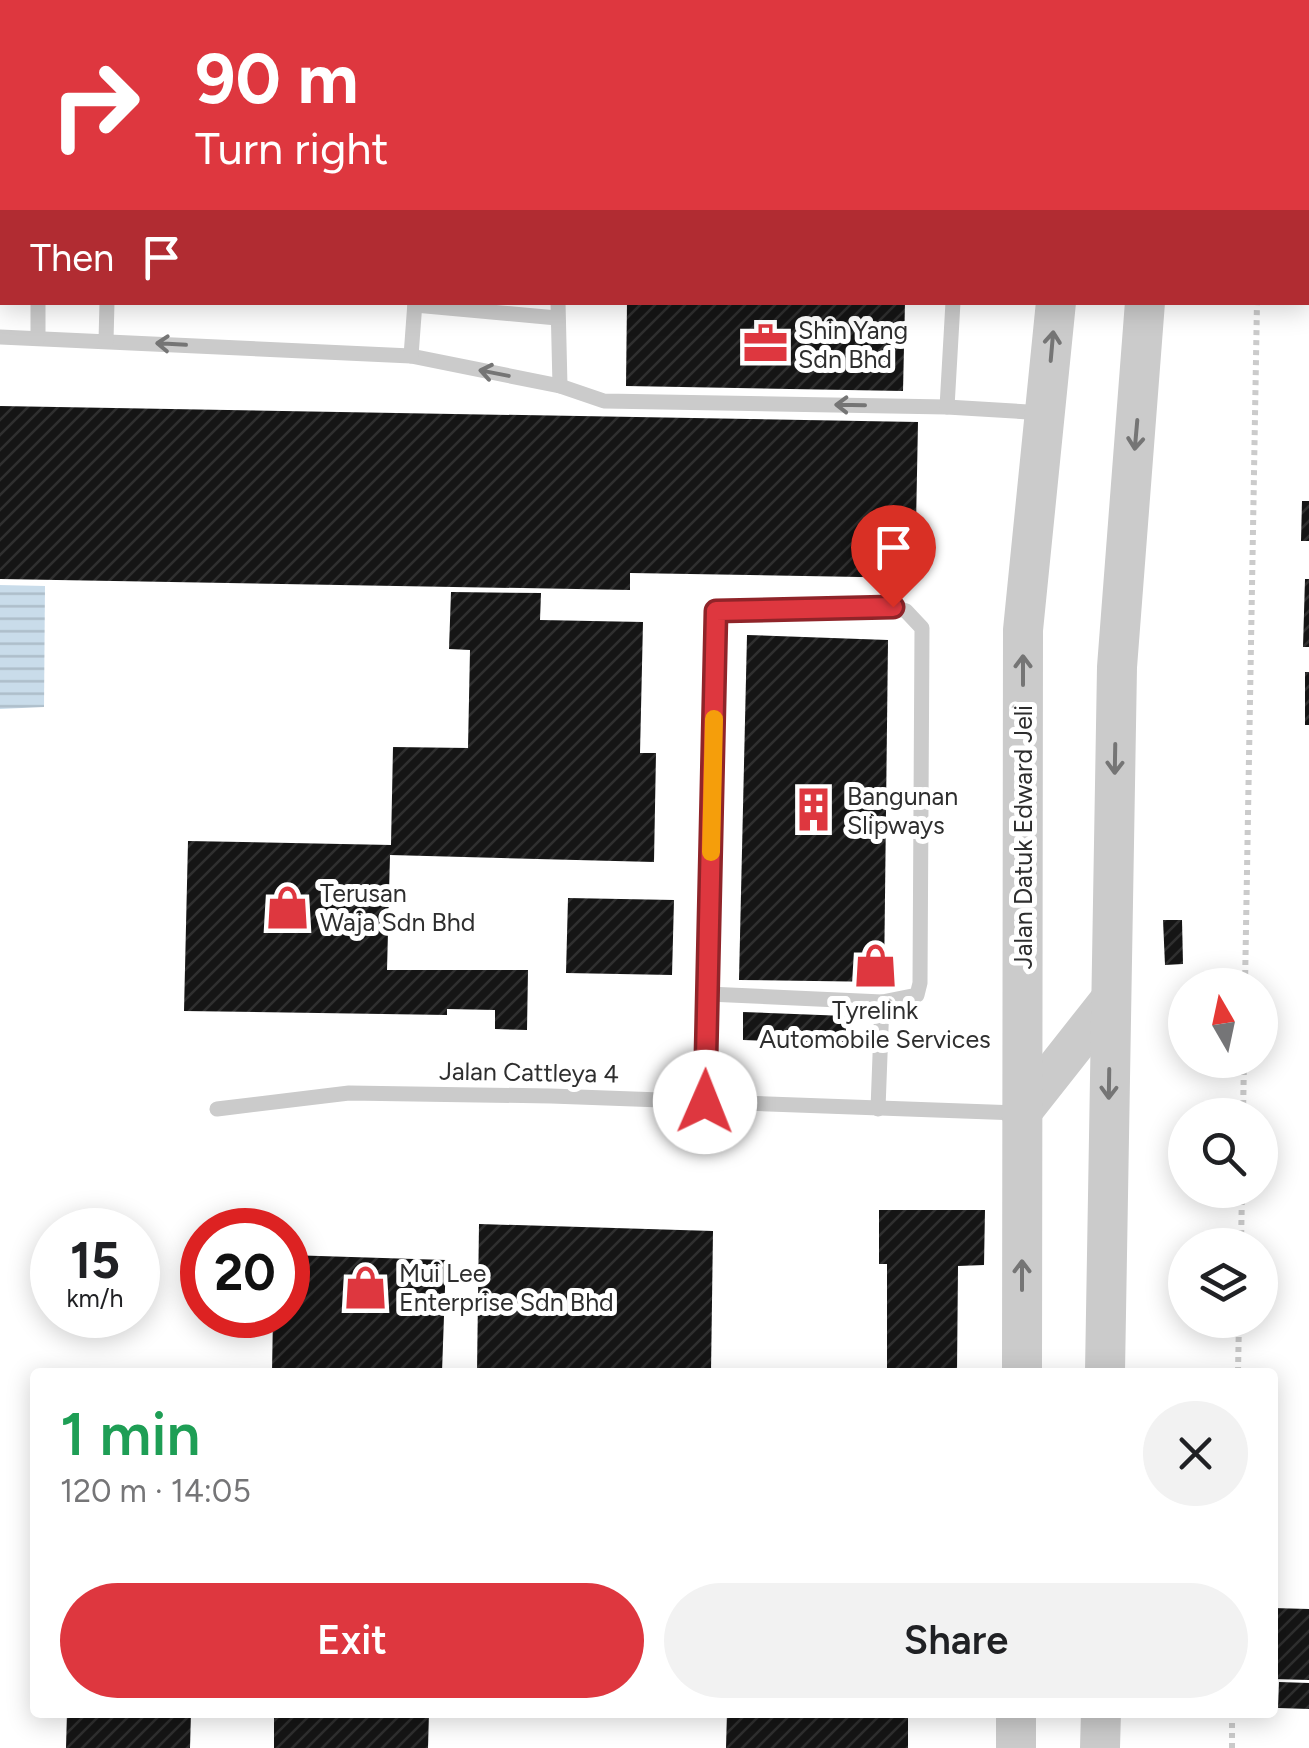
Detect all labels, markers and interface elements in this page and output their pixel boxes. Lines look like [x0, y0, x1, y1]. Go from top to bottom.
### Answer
text: 90 m [195, 36, 359, 121]
icon: right [30, 40, 160, 170]
text: Turn right [195, 121, 388, 175]
icon: arrive [134, 230, 189, 285]
text: Then [30, 235, 114, 281]
place label: Shin Yang Sdn Bhd [798, 315, 908, 374]
office icon: Shin Yang Sdn Bhd [741, 320, 789, 368]
one-way arrow [1043, 331, 1062, 363]
one-way arrow [155, 334, 187, 353]
one-way arrow [479, 362, 511, 381]
one-way arrow [834, 396, 866, 414]
one-way arrow [1126, 418, 1145, 450]
pin [851, 505, 936, 608]
icon: arrive [866, 520, 921, 575]
one-way arrow [1014, 655, 1032, 688]
street label: Jalan Datuk Edward Jeli [1008, 705, 1038, 969]
one-way arrow [1105, 742, 1124, 774]
place label: Bangunan Slipways [847, 781, 958, 840]
building icon: Bangunan Slipways [790, 786, 838, 834]
place label: Terusan Waja Sdn Bhd [320, 878, 475, 937]
shop icon: Terusan Waja Sdn Bhd [263, 883, 311, 931]
shop icon: Tyrelink Automobile Services [851, 942, 899, 990]
north arrow [1168, 968, 1278, 1078]
map controls [1168, 968, 1278, 1338]
place label: Tyrelink Automobile Services [759, 995, 991, 1054]
position arrow [653, 1050, 757, 1154]
street label: Jalan Cattleya 4 [439, 1055, 619, 1089]
one-way arrow [1100, 1066, 1118, 1099]
button: search [1168, 1098, 1278, 1208]
speed limit sign: 20 [180, 1208, 310, 1338]
button: layers [1168, 1228, 1278, 1338]
text: 15 [70, 1230, 120, 1291]
place label: Mui Lee Enterprise Sdn Bhd [399, 1258, 614, 1317]
one-way arrow [1012, 1260, 1032, 1292]
shop icon: Mui Lee Enterprise Sdn Bhd [342, 1263, 390, 1311]
text: km/h [66, 1283, 124, 1313]
text: 1 min [60, 1398, 200, 1470]
button: close [1143, 1401, 1248, 1506]
text: 120 m · 14:05 [60, 1472, 251, 1510]
button: Exit [60, 1583, 644, 1698]
button: Share [664, 1583, 1248, 1698]

